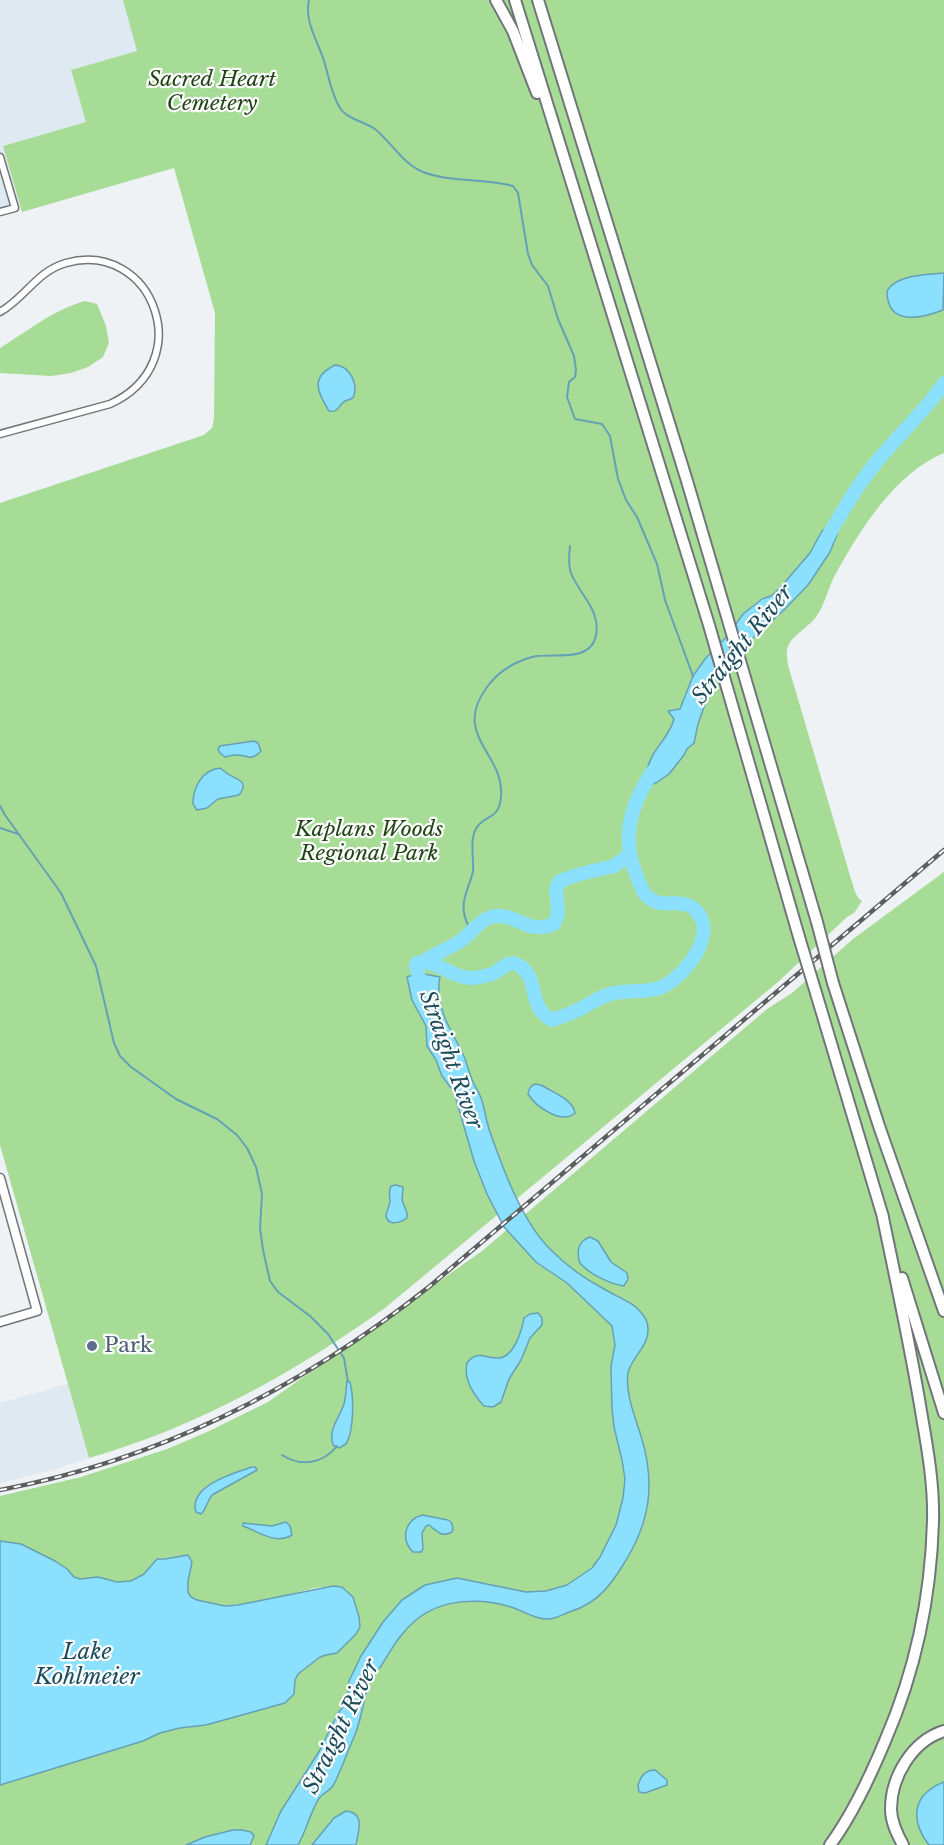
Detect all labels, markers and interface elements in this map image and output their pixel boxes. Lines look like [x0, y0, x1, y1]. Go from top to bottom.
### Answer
park label: Sacred Heart Cemetery [148, 67, 276, 117]
water label: Straight River [687, 580, 799, 710]
park label: Kaplans Woods Regional Park [295, 817, 443, 867]
water label: Straight River [413, 987, 487, 1133]
place label: Park [104, 1333, 153, 1359]
marker: Park [85, 1339, 99, 1353]
water label: Lake Kohlmeier [34, 1640, 140, 1692]
water label: Straight River [298, 1656, 386, 1798]

